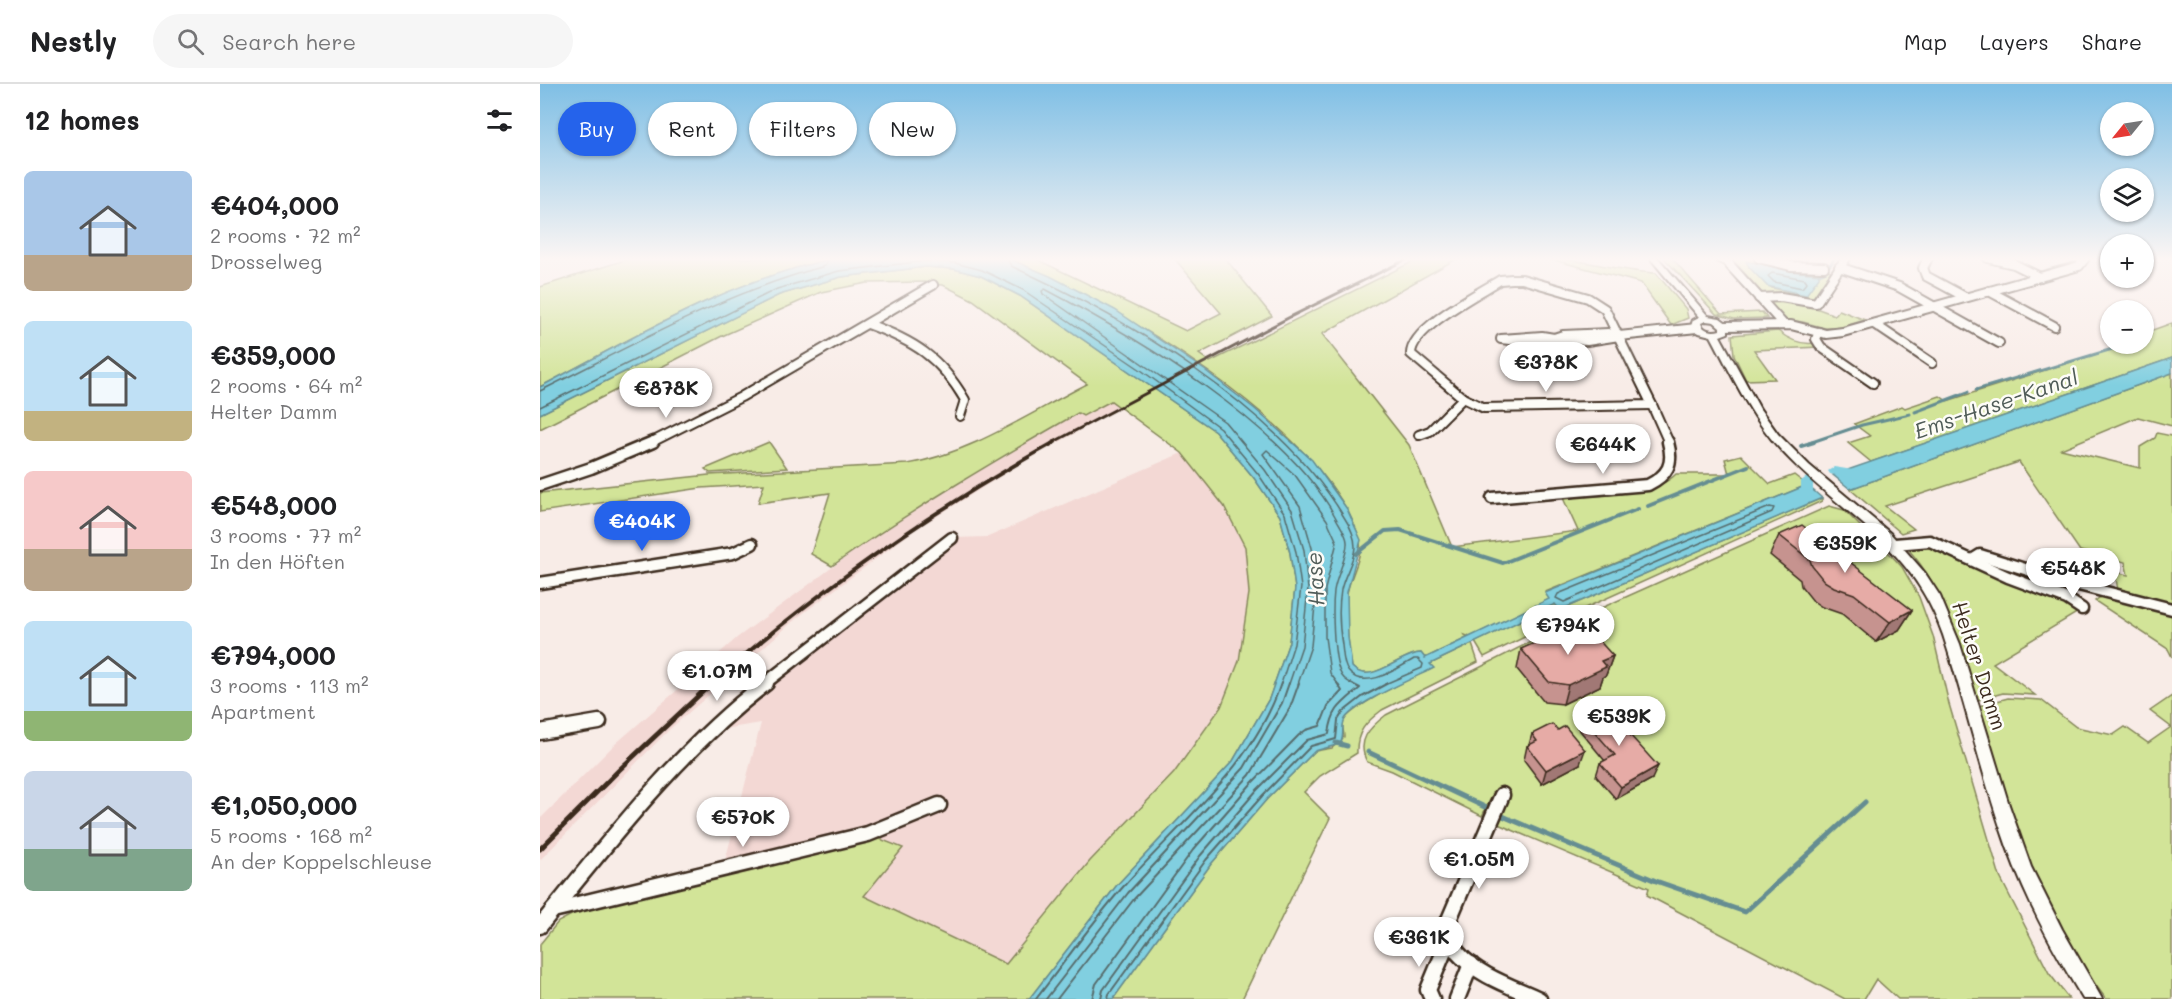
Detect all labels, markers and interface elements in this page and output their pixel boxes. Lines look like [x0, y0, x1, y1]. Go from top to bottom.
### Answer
search box [153, 14, 573, 68]
text: Nestly [30, 23, 117, 59]
icon: search [174, 25, 207, 58]
text: Search here [222, 27, 356, 56]
text: Map [1904, 28, 1947, 55]
text: Layers [1980, 28, 2049, 55]
text: Share [2082, 28, 2142, 55]
chip: Buy [558, 102, 636, 156]
chip: Rent [648, 102, 737, 156]
chip: Filters [749, 102, 857, 156]
chip: New [869, 102, 956, 156]
north arrow [2100, 102, 2154, 156]
map controls [2100, 102, 2154, 354]
text: 12 homes [24, 103, 140, 137]
icon: filters [483, 104, 516, 137]
button: layers [2100, 168, 2154, 222]
text: €404,000 [210, 188, 339, 222]
icon: home [72, 195, 144, 267]
text: 2 rooms · 72 m² [210, 222, 361, 248]
button: + [2100, 234, 2154, 288]
text: Drosselweg [210, 248, 322, 274]
button: − [2100, 300, 2154, 354]
text: €359,000 [210, 338, 336, 372]
pin: €378K [1504, 342, 1588, 393]
icon: home [72, 345, 144, 417]
text: €378K [1514, 348, 1578, 374]
water label: Ems-Hase-Kanal [1910, 362, 2082, 445]
pin: €878K [624, 368, 708, 419]
text: 2 rooms · 64 m² [210, 372, 362, 398]
text: €878K [633, 374, 699, 400]
text: Helter Damm [210, 398, 337, 424]
pin: €644K [1561, 424, 1645, 475]
text: €644K [1570, 430, 1636, 456]
text: €548,000 [210, 488, 337, 522]
icon: home [72, 495, 144, 567]
pin: €404K [600, 501, 684, 552]
text: €404K [608, 507, 676, 533]
text: 3 rooms · 77 m² [210, 522, 361, 548]
pin: €359K [1803, 523, 1887, 574]
text: €359K [1812, 529, 1878, 555]
text: In den Höften [210, 548, 345, 574]
pin: €548K [2031, 548, 2115, 599]
water label: Hase [1299, 551, 1330, 607]
text: €548K [2040, 554, 2106, 580]
street label: Helter Damm [1947, 598, 2014, 733]
pin: €794K [1526, 605, 1610, 656]
text: €794K [1535, 611, 1601, 637]
text: €794,000 [210, 638, 336, 672]
icon: home [72, 645, 144, 717]
pin: €1.07M [668, 651, 766, 702]
text: €1.07M [681, 657, 753, 683]
text: 3 rooms · 113 m² [210, 672, 369, 698]
pin: €539K [1577, 696, 1661, 747]
text: Apartment [210, 698, 316, 724]
text: €539K [1586, 702, 1652, 728]
text: €1,050,000 [210, 788, 357, 822]
icon: home [72, 795, 144, 867]
pin: €570K [701, 797, 785, 848]
text: €570K [710, 803, 776, 829]
text: 5 rooms · 168 m² [210, 822, 372, 848]
pin: €1.05M [1430, 839, 1528, 890]
text: €1.05M [1443, 845, 1515, 871]
text: An der Koppelschleuse [210, 848, 432, 874]
pin: €361K [1377, 917, 1461, 968]
text: €361K [1388, 923, 1450, 949]

